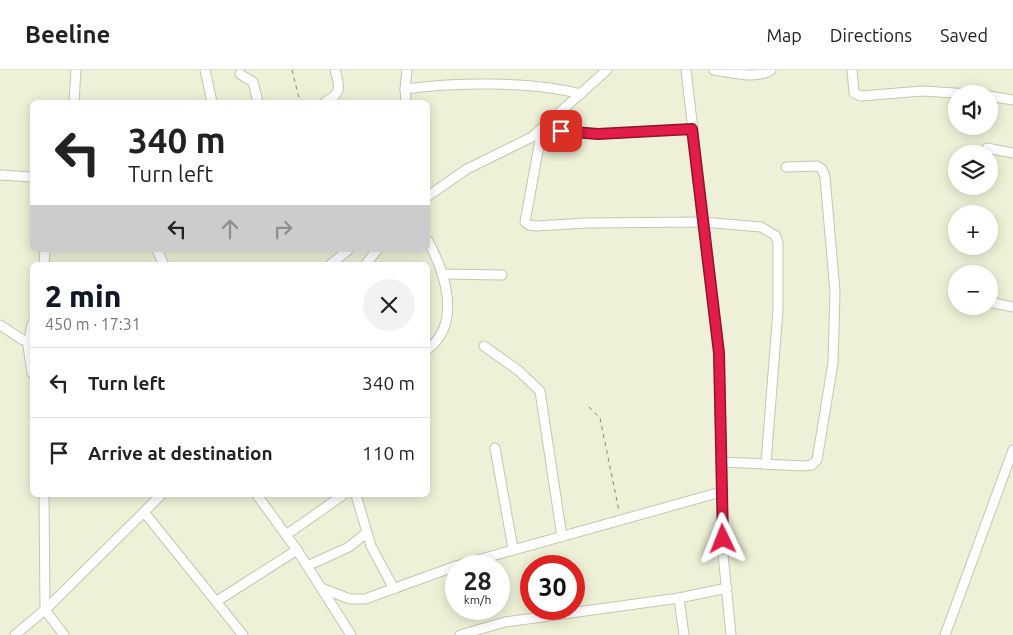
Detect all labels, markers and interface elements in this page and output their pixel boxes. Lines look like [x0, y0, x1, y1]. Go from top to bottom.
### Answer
text: Beeline [25, 21, 110, 48]
text: Map [766, 25, 802, 45]
text: Directions [830, 25, 912, 45]
text: Saved [940, 25, 988, 45]
map controls [948, 85, 998, 315]
button: sound [948, 85, 998, 135]
pin [540, 110, 582, 152]
icon: arrive [547, 117, 575, 145]
icon: left [45, 120, 110, 185]
text: 340 m [128, 120, 226, 160]
button: layers [948, 145, 998, 195]
text: Turn left [128, 161, 213, 186]
button: + [948, 205, 998, 255]
icon: left [163, 215, 191, 243]
icon: ahead [216, 215, 244, 243]
icon: right [269, 215, 297, 243]
button: − [948, 265, 998, 315]
text: 2 min [45, 279, 121, 313]
button: close [363, 279, 415, 331]
text: 450 m · 17:31 [45, 315, 141, 333]
icon: left [45, 369, 73, 397]
text: Turn left [88, 372, 166, 394]
text: 340 m [362, 372, 415, 394]
icon: arrive [45, 439, 73, 467]
text: Arrive at destination [88, 442, 273, 464]
text: 110 m [362, 442, 415, 464]
position arrow [696, 512, 748, 564]
speed limit sign: 30 [520, 555, 585, 620]
text: 28 [463, 567, 492, 595]
text: km/h [464, 593, 491, 606]

